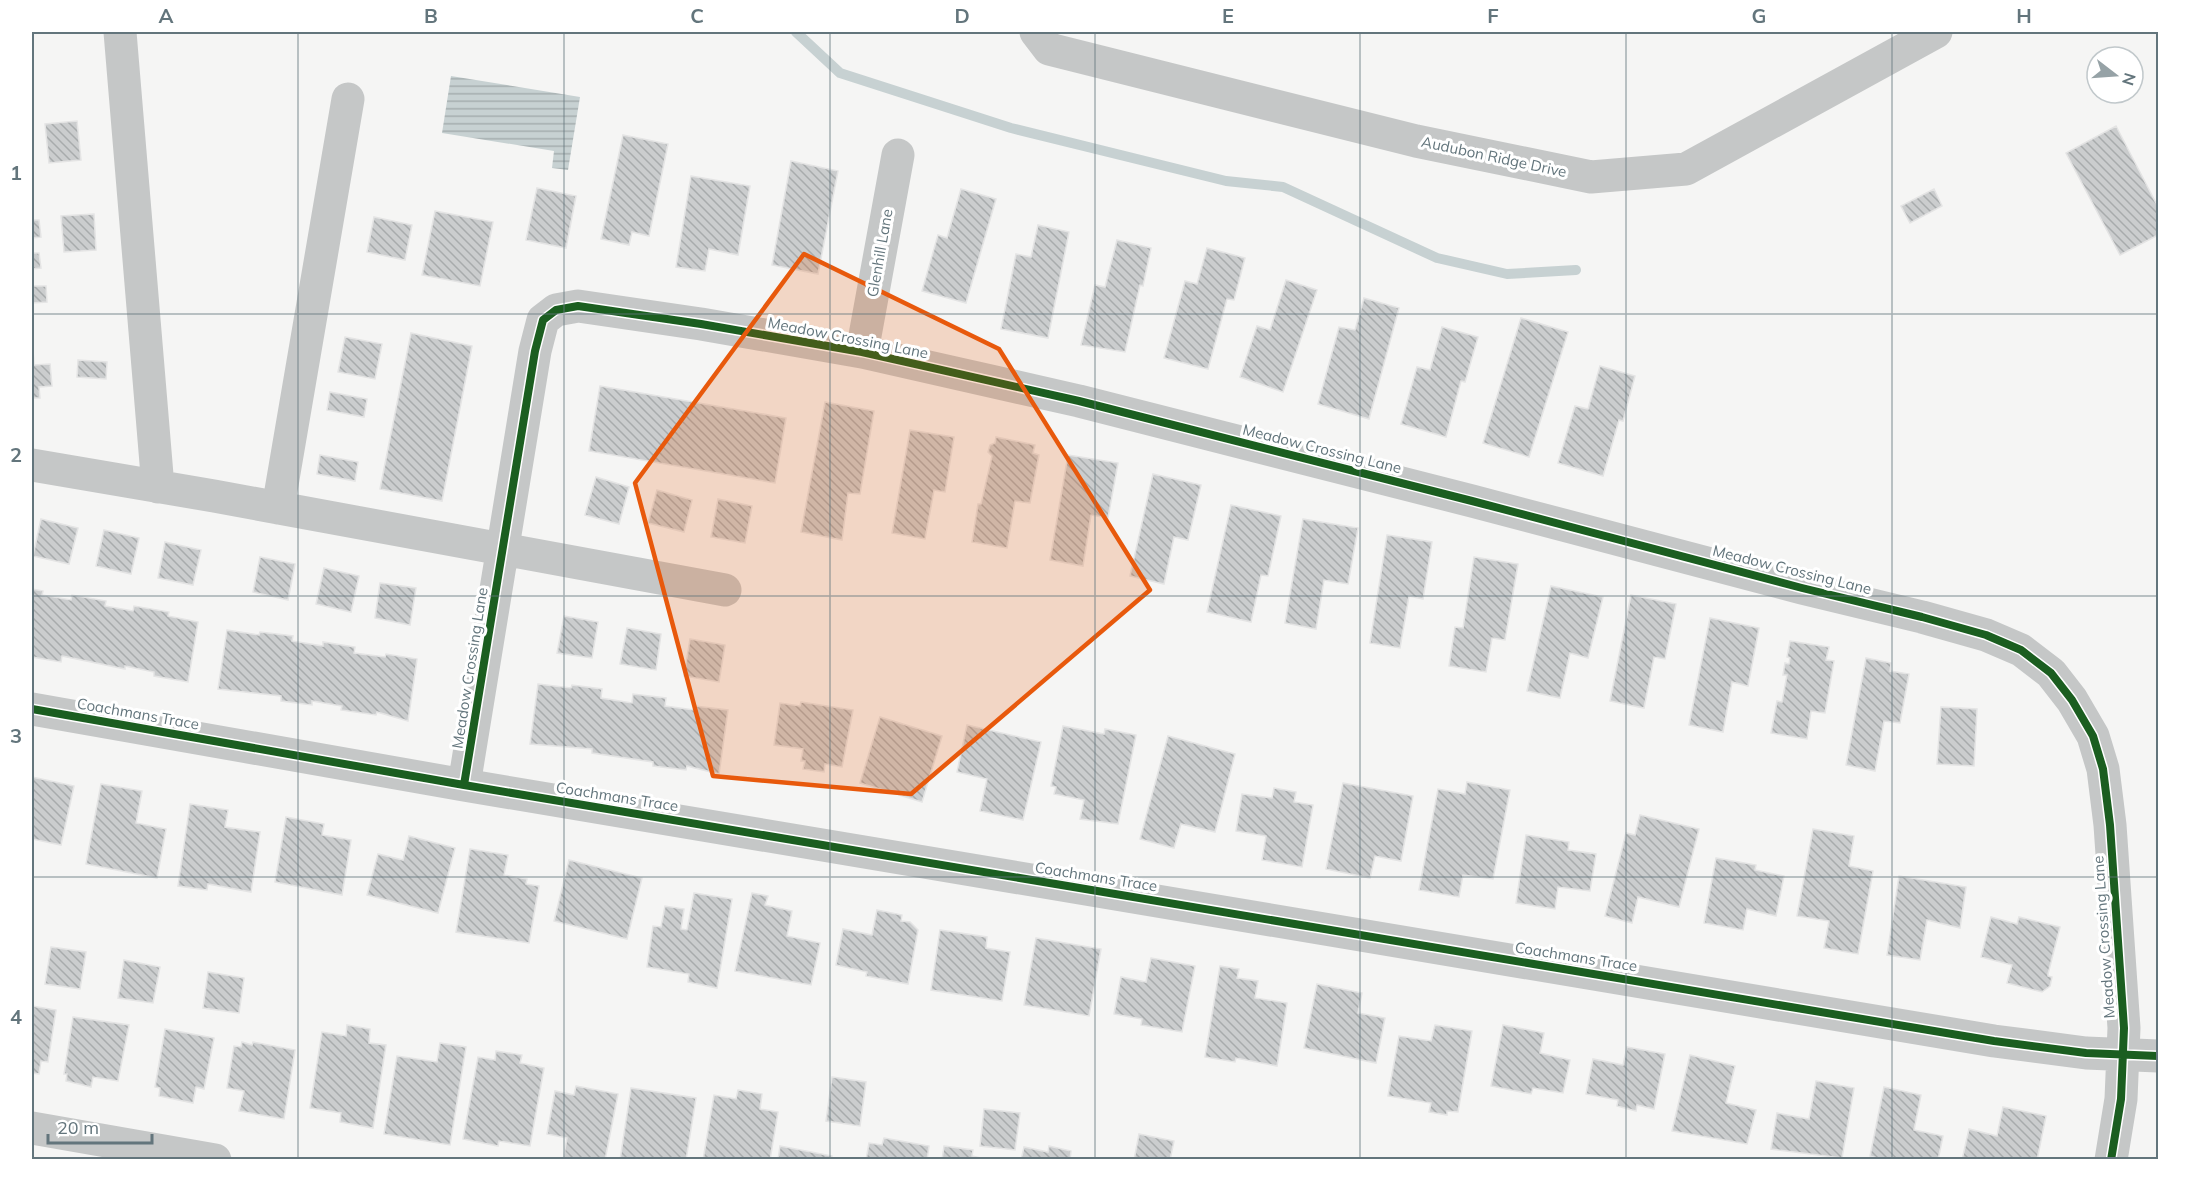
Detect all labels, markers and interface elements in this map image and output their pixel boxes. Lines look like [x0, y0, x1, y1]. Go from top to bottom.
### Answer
text: A [159, 3, 174, 28]
text: B [424, 3, 438, 28]
text: C [690, 3, 704, 28]
text: D [954, 3, 970, 28]
text: E [1222, 3, 1234, 28]
text: F [1487, 3, 1499, 28]
text: G [1752, 3, 1766, 28]
text: H [2016, 3, 2032, 28]
north arrow [2085, 45, 2145, 105]
text: N [2118, 71, 2141, 88]
street label: Audubon Ridge Drive [1420, 132, 1568, 181]
text: 1 [10, 160, 22, 185]
street label: Glenhill Lane [862, 207, 897, 298]
street label: Meadow Crossing Lane [766, 313, 930, 362]
street label: Meadow Crossing Lane [1241, 420, 1403, 477]
text: 2 [10, 442, 22, 467]
street label: Meadow Crossing Lane [1711, 541, 1873, 598]
street label: Meadow Crossing Lane [447, 586, 492, 750]
street label: Coachmans Trace [76, 693, 201, 734]
text: 3 [10, 723, 22, 748]
street label: Coachmans Trace [555, 777, 680, 816]
street label: Meadow Crossing Lane [2088, 855, 2119, 1019]
street label: Coachmans Trace [1034, 857, 1159, 896]
street label: Coachmans Trace [1514, 937, 1639, 976]
text: 4 [10, 1004, 22, 1029]
scale bar [48, 1107, 152, 1145]
text: 20 m [57, 1116, 99, 1139]

